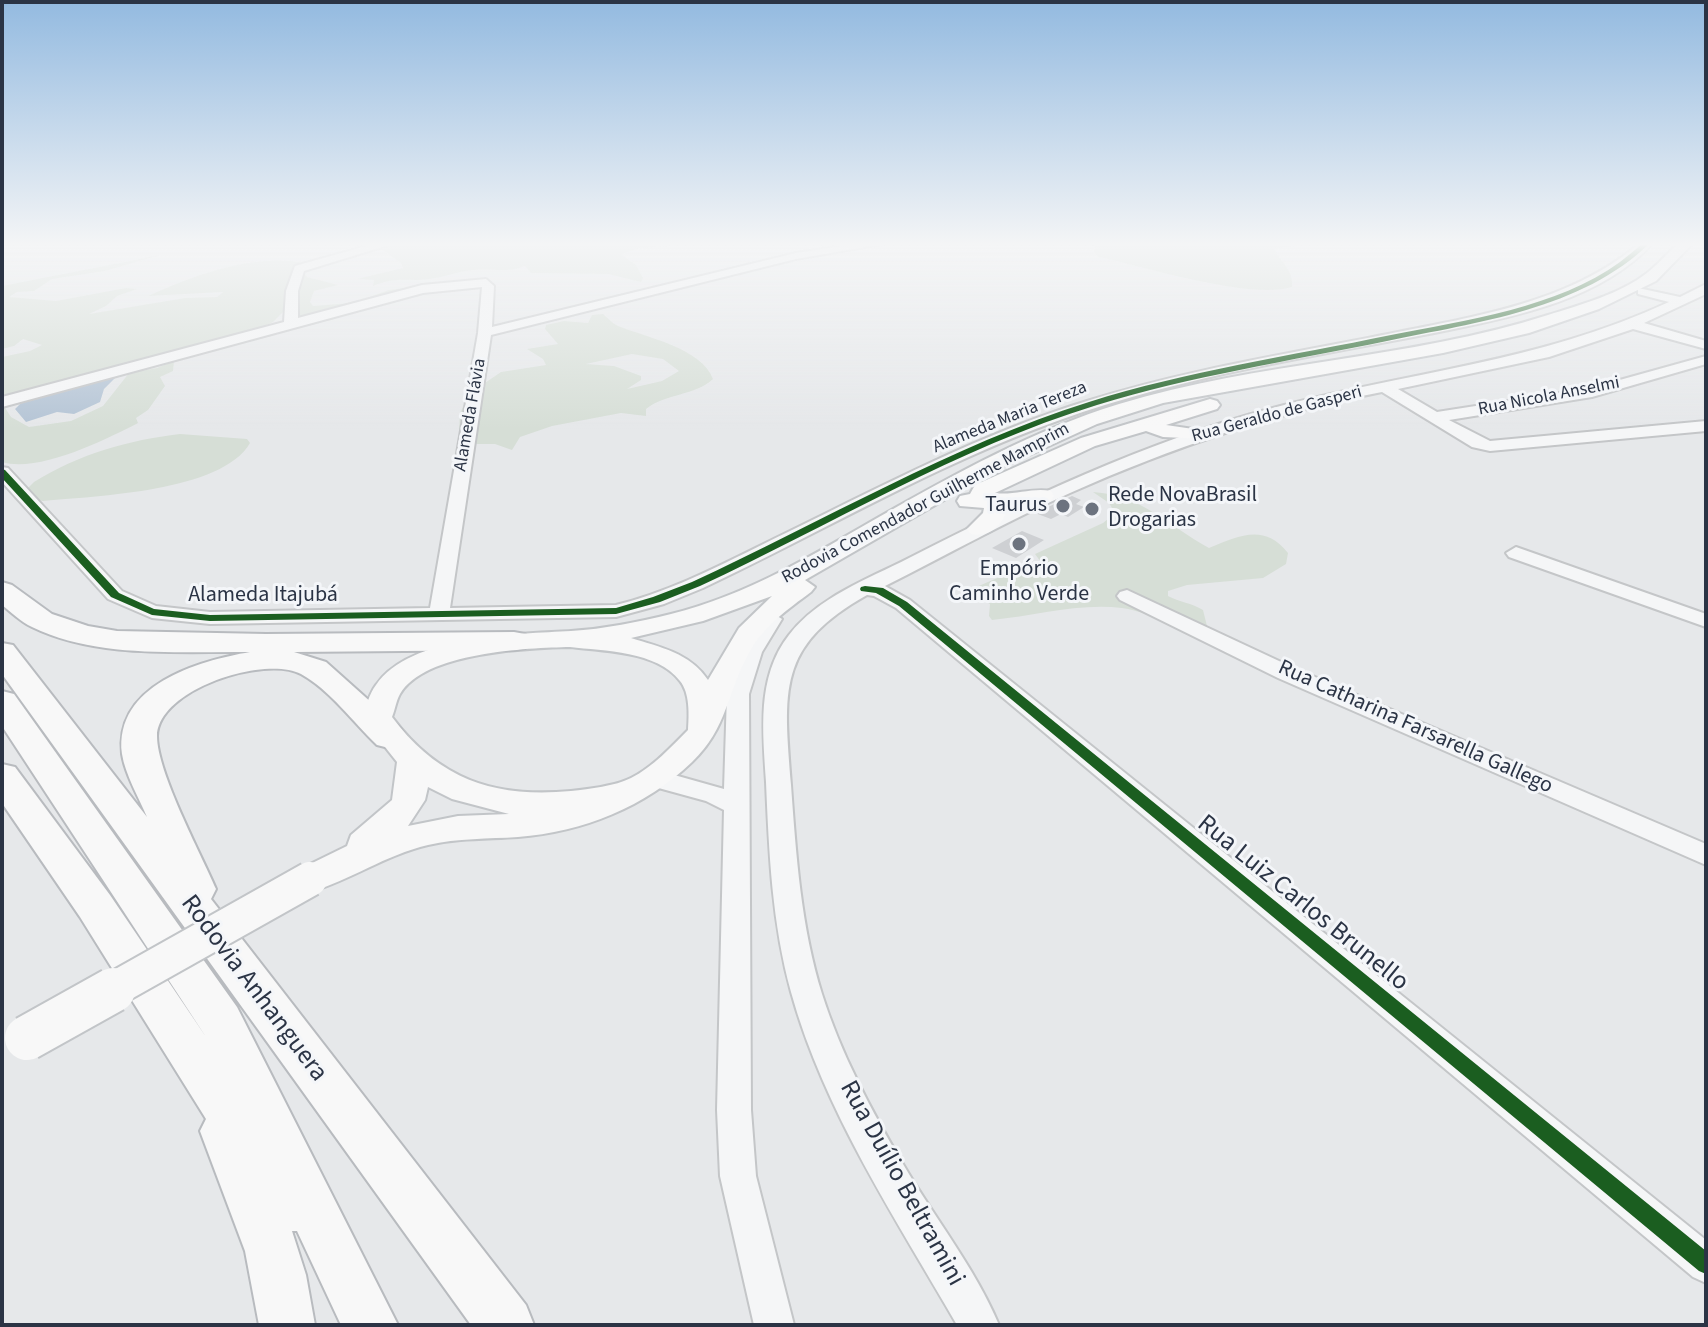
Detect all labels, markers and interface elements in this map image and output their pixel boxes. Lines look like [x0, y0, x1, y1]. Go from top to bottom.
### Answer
street label: Alameda Flávia [450, 357, 492, 473]
street label: Rua Nicola Anselmi [1476, 373, 1622, 421]
street label: Alameda Maria Tereza [930, 377, 1090, 459]
street label: Rua Geraldo de Gasperi [1189, 382, 1365, 448]
street label: Rodovia Comendador Guilherme Mamprim [779, 419, 1073, 589]
place label: Rede NovaBrasil Drogarias [1108, 483, 1257, 534]
place label: Taurus [985, 493, 1047, 519]
marker: Taurus [1054, 497, 1072, 515]
marker: Rede NovaBrasil Drogarias [1083, 500, 1101, 518]
marker: Empório Caminho Verde [1010, 535, 1028, 553]
place label: Empório Caminho Verde [949, 557, 1089, 608]
street label: Alameda Itajubá [188, 583, 338, 609]
street label: Rua Catharina Farsarella Gallego [1274, 655, 1556, 801]
street label: Rua Luiz Carlos Brunello [1190, 809, 1414, 999]
street label: Rodovia Anhanguera [173, 890, 333, 1088]
street label: Rua Duílio Beltramini [832, 1076, 970, 1292]

